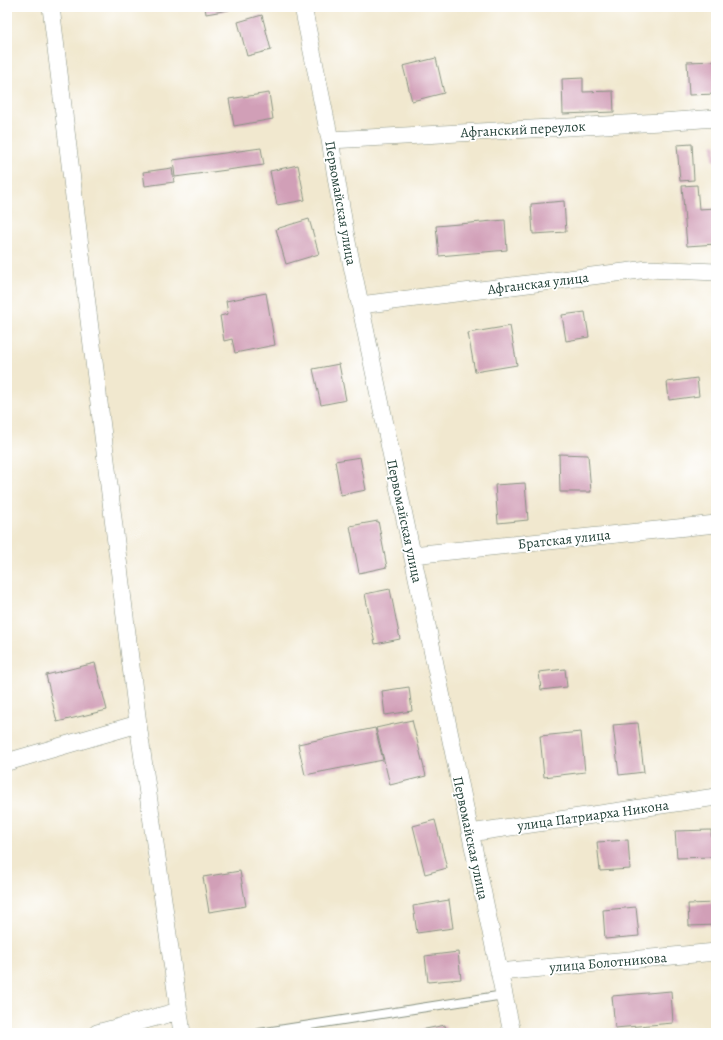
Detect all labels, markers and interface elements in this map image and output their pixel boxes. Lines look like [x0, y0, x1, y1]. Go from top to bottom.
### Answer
street label: Афганский переулок [459, 117, 586, 142]
street label: Первомайская улица [320, 139, 361, 267]
street label: Афганская улица [485, 268, 590, 299]
street label: Первомайская улица [382, 458, 427, 585]
street label: Братская улица [517, 525, 612, 554]
street label: Первомайская улица [448, 775, 493, 902]
street label: улица Патриарха Никона [515, 795, 671, 836]
street label: улица Болотникова [548, 948, 668, 977]

